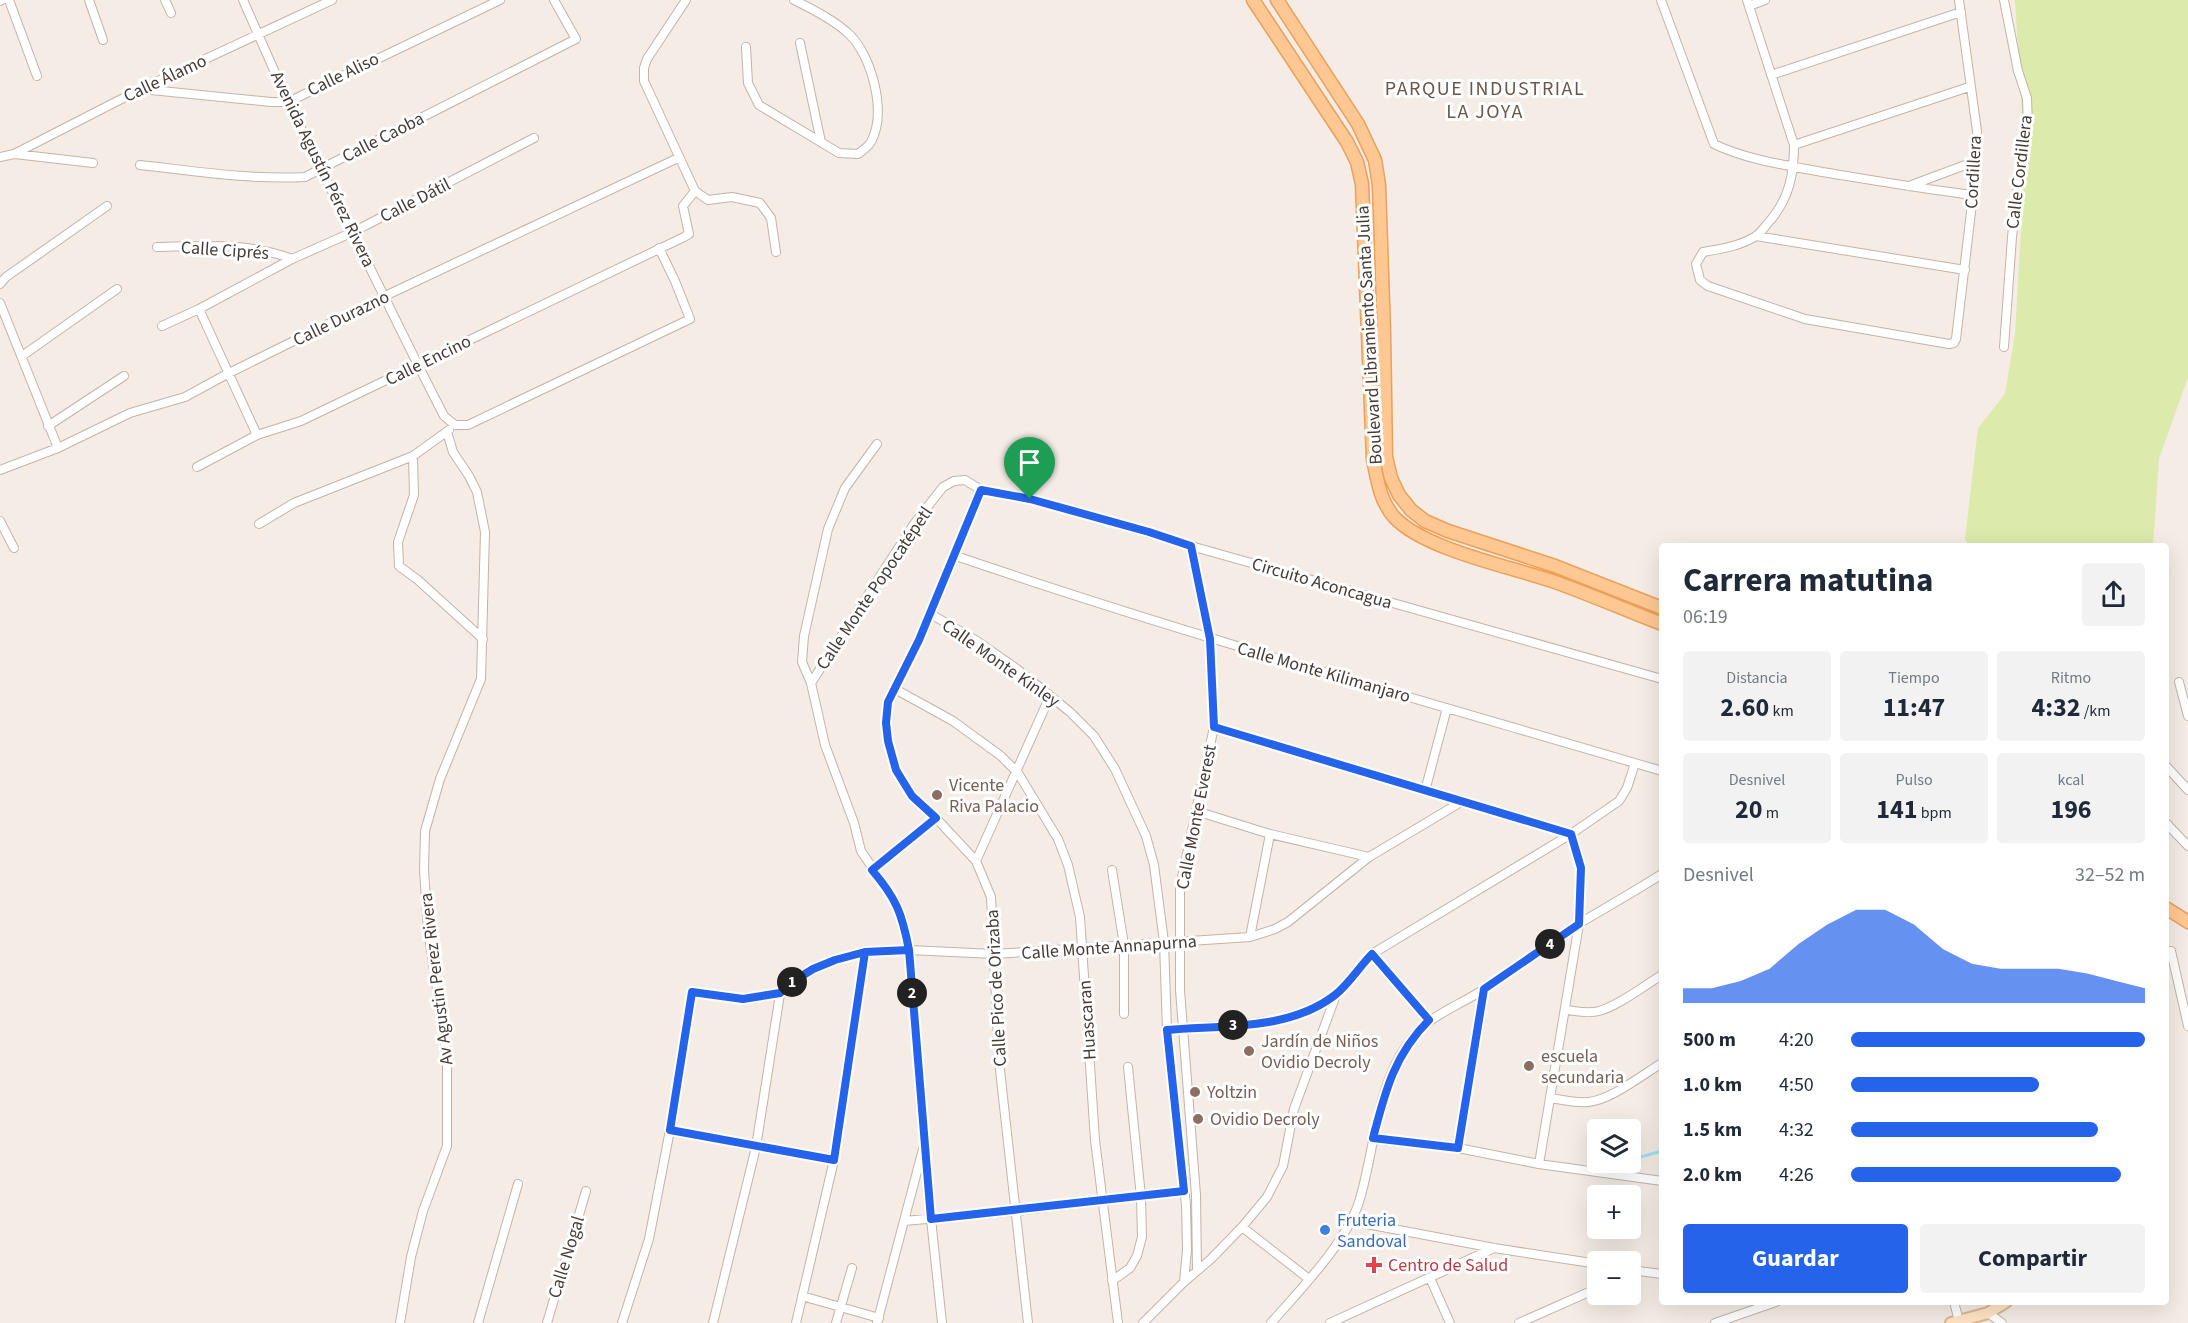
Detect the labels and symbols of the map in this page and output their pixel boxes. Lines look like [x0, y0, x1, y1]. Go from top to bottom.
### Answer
street label: Calle Aliso [303, 46, 383, 103]
street label: Calle Álamo [120, 48, 211, 109]
street label: Avenida Agustín Pérez Rivera [264, 67, 381, 271]
district label: PARQUE INDUSTRIAL LA JOYA [1385, 75, 1585, 126]
street label: Calle Caoba [338, 106, 429, 169]
street label: Calle Cordillera [2000, 114, 2039, 230]
street label: Cordillera [1959, 135, 1988, 209]
street label: Calle Dátil [376, 172, 455, 229]
street label: Boulevard Libramiento Santa Julia [1350, 205, 1389, 465]
street label: Calle Ciprés [180, 235, 270, 266]
street label: Calle Durazno [289, 284, 393, 352]
street label: Calle Encino [381, 329, 475, 392]
pin [1004, 437, 1055, 499]
street label: Calle Monte Popocatépetl [810, 502, 939, 675]
street label: Circuito Aconcagua [1249, 552, 1395, 615]
street label: Calle Monte Kinley [937, 613, 1065, 714]
street label: Calle Monte Kilimanjaro [1234, 636, 1413, 709]
street label: Calle Monte Everest [1170, 743, 1223, 892]
place label: Vicente Riva Palacio [949, 773, 1039, 819]
marker: Vicente Riva Palacio [930, 788, 944, 802]
street label: Av Agustin Perez Rivera [414, 891, 459, 1066]
street label: Calle Pico de Orizaba [980, 909, 1013, 1067]
street label: Calle Monte Annapurna [1021, 929, 1197, 966]
pin: 4 [1535, 929, 1565, 959]
pin: 1 [777, 967, 807, 997]
pin: 2 [897, 978, 927, 1008]
street label: Huascaran [1072, 979, 1103, 1061]
pin: 3 [1218, 1010, 1248, 1040]
place label: Jardín de Niños Ovidio Decroly [1261, 1029, 1378, 1075]
marker: Jardín de Niños Ovidio Decroly [1242, 1044, 1256, 1058]
place label: escuela secundaria [1541, 1044, 1624, 1090]
marker: escuela secundaria [1522, 1059, 1536, 1073]
place label: Yoltzin [1206, 1080, 1257, 1105]
marker: Yoltzin [1188, 1085, 1202, 1099]
place label: Ovidio Decroly [1210, 1107, 1320, 1132]
marker: Ovidio Decroly [1191, 1112, 1205, 1126]
place label: Fruteria Sandoval [1337, 1208, 1407, 1254]
street label: Calle Nogal [542, 1213, 591, 1301]
marker: Fruteria Sandoval [1318, 1223, 1332, 1237]
place label: Centro de Salud [1388, 1253, 1508, 1278]
marker: Centro de Salud [1365, 1256, 1383, 1274]

